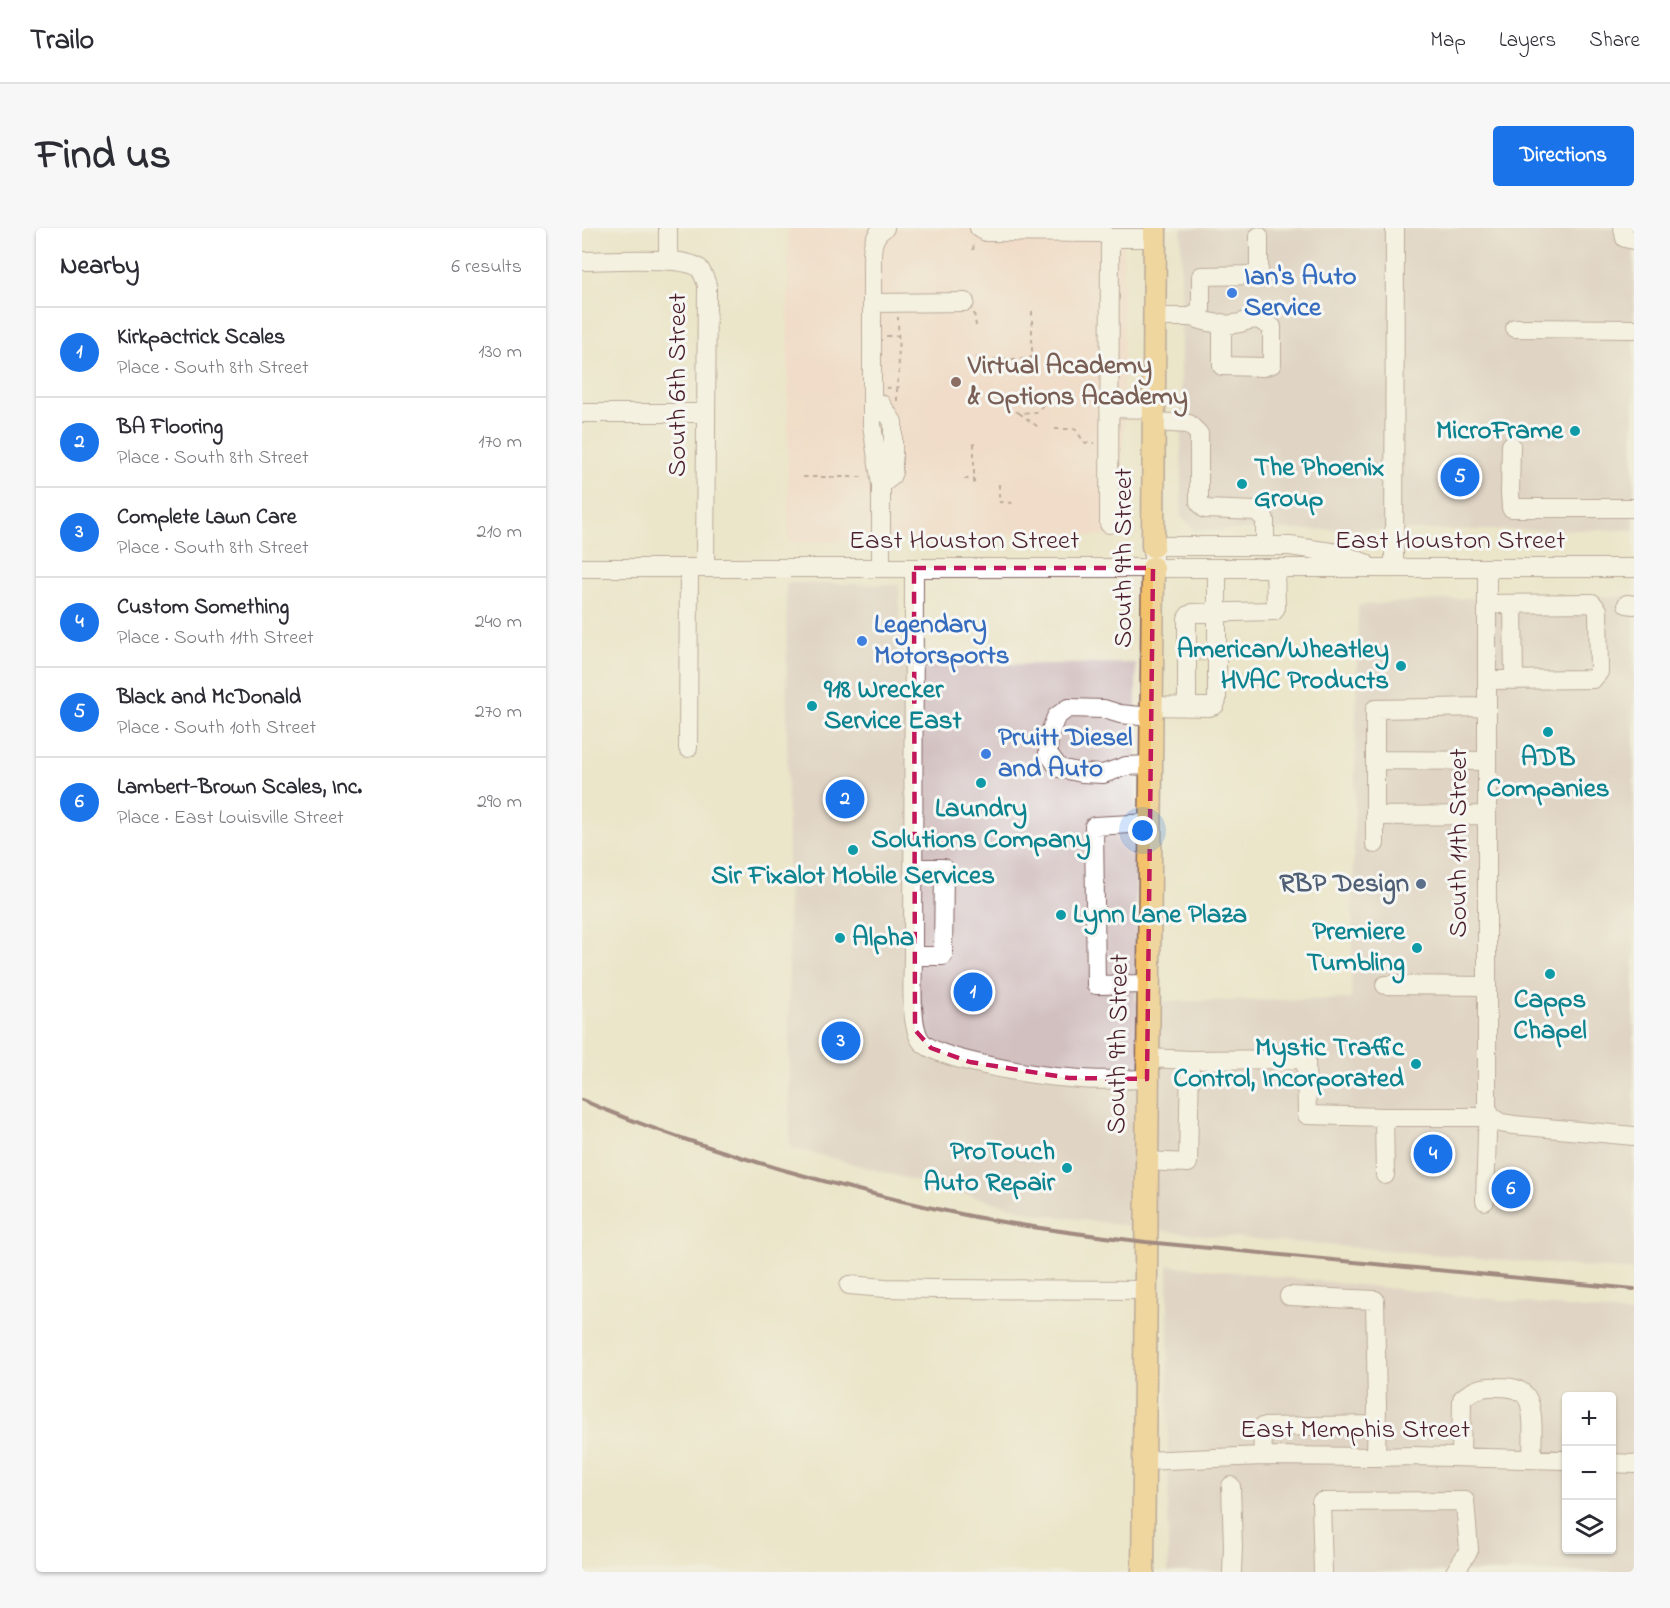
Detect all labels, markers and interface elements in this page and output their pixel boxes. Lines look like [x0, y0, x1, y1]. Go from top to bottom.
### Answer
text: Trailo [30, 21, 94, 62]
text: Map [1430, 26, 1466, 56]
text: Layers [1499, 26, 1556, 56]
text: Share [1589, 26, 1640, 56]
text: Find us [36, 126, 171, 187]
button: Directions [1493, 126, 1634, 186]
text: Nearby [60, 248, 139, 286]
text: 6 results [451, 253, 522, 282]
place label: Ian's Auto Service [1244, 258, 1357, 328]
marker: Ian's Auto Service [1225, 286, 1239, 300]
street label: South 6th Street [659, 293, 698, 477]
text: Kirkpactrick Scales [117, 322, 285, 354]
text: 1 [76, 338, 83, 367]
text: 130 m [478, 338, 522, 367]
place label: Virtual Academy & Options Academy [967, 347, 1188, 417]
text: Place · South 8th Street [117, 354, 309, 383]
marker: Virtual Academy & Options Academy [949, 375, 963, 389]
text: BA Flooring [117, 412, 223, 444]
place label: MicroFrame [1436, 412, 1564, 451]
marker: MicroFrame [1568, 424, 1582, 438]
text: 2 [75, 428, 84, 457]
text: 170 m [478, 428, 522, 457]
text: Place · South 8th Street [117, 444, 309, 473]
place label: The Phoenix Group [1254, 449, 1384, 519]
pin: 5 [1440, 454, 1480, 500]
street label: South 9th Street [1105, 468, 1144, 648]
marker: The Phoenix Group [1235, 477, 1249, 491]
text: Complete Lawn Care [117, 502, 297, 534]
text: 3 [75, 518, 84, 547]
text: 210 m [477, 518, 522, 547]
street label: East Houston Street [849, 522, 1079, 561]
street label: East Houston Street [1335, 522, 1565, 561]
text: Place · South 8th Street [117, 534, 309, 563]
text: Custom Something [117, 592, 289, 624]
place label: Legendary Motorsports [874, 606, 1010, 676]
text: 4 [75, 608, 84, 637]
text: 240 m [475, 608, 522, 637]
text: Place · South 11th Street [117, 624, 314, 653]
place label: American/Wheatley HVAC Products [1177, 631, 1389, 701]
marker: Legendary Motorsports [855, 634, 869, 648]
marker: American/Wheatley HVAC Products [1394, 659, 1408, 673]
place label: 918 Wrecker Service East [823, 671, 963, 741]
text: Black and McDonald [117, 682, 301, 714]
text: 5 [74, 698, 85, 727]
text: 270 m [475, 698, 522, 727]
marker: 918 Wrecker Service East [805, 699, 819, 713]
text: Place · South 10th Street [117, 714, 316, 743]
place label: Pruitt Diesel and Auto [998, 719, 1133, 789]
marker: ADB Companies [1541, 725, 1555, 739]
place label: ADB Companies [1486, 739, 1610, 809]
marker: Pruitt Diesel and Auto [979, 747, 993, 761]
street label: South 11th Street [1440, 748, 1479, 938]
text: Lambert-Brown Scales, Inc. [117, 772, 362, 804]
pin: 2 [826, 776, 864, 822]
marker: Laundry Solutions Company [974, 776, 988, 790]
text: 6 [75, 788, 84, 817]
text: 290 m [477, 788, 522, 817]
place label: Laundry Solutions Company [871, 790, 1091, 860]
text: Place · East Louisville Street [117, 804, 344, 833]
your location [1128, 816, 1157, 845]
marker: Sir Fixalot Mobile Services [846, 843, 860, 857]
place label: Sir Fixalot Mobile Services [711, 857, 995, 896]
place label: RBP Design [1279, 865, 1409, 905]
marker: RBP Design [1414, 877, 1428, 891]
place label: Lynn Lane Plaza [1073, 896, 1247, 935]
marker: Lynn Lane Plaza [1054, 908, 1068, 922]
place label: Premiere Tumbling [1307, 913, 1406, 984]
place label: Alpha [852, 919, 914, 958]
marker: Alpha [833, 931, 847, 945]
marker: Premiere Tumbling [1410, 941, 1424, 955]
street label: South 9th Street [1098, 954, 1140, 1134]
marker: Capps Chapel [1543, 967, 1557, 981]
pin: 1 [954, 970, 992, 1014]
place label: Capps Chapel [1513, 981, 1587, 1051]
pin: 3 [822, 1018, 860, 1064]
place label: Mystic Traffic Control, Incorporated [1173, 1029, 1405, 1099]
marker: Mystic Traffic Control, Incorporated [1409, 1057, 1423, 1071]
pin: 4 [1414, 1132, 1452, 1176]
place label: ProTouch Auto Repair [924, 1133, 1056, 1203]
marker: ProTouch Auto Repair [1060, 1161, 1074, 1175]
pin: 6 [1492, 1166, 1530, 1212]
map controls [1562, 1392, 1616, 1554]
button: + [1562, 1392, 1616, 1446]
street label: East Memphis Street [1240, 1411, 1470, 1450]
button: − [1562, 1446, 1616, 1500]
button: layers [1562, 1500, 1616, 1554]

